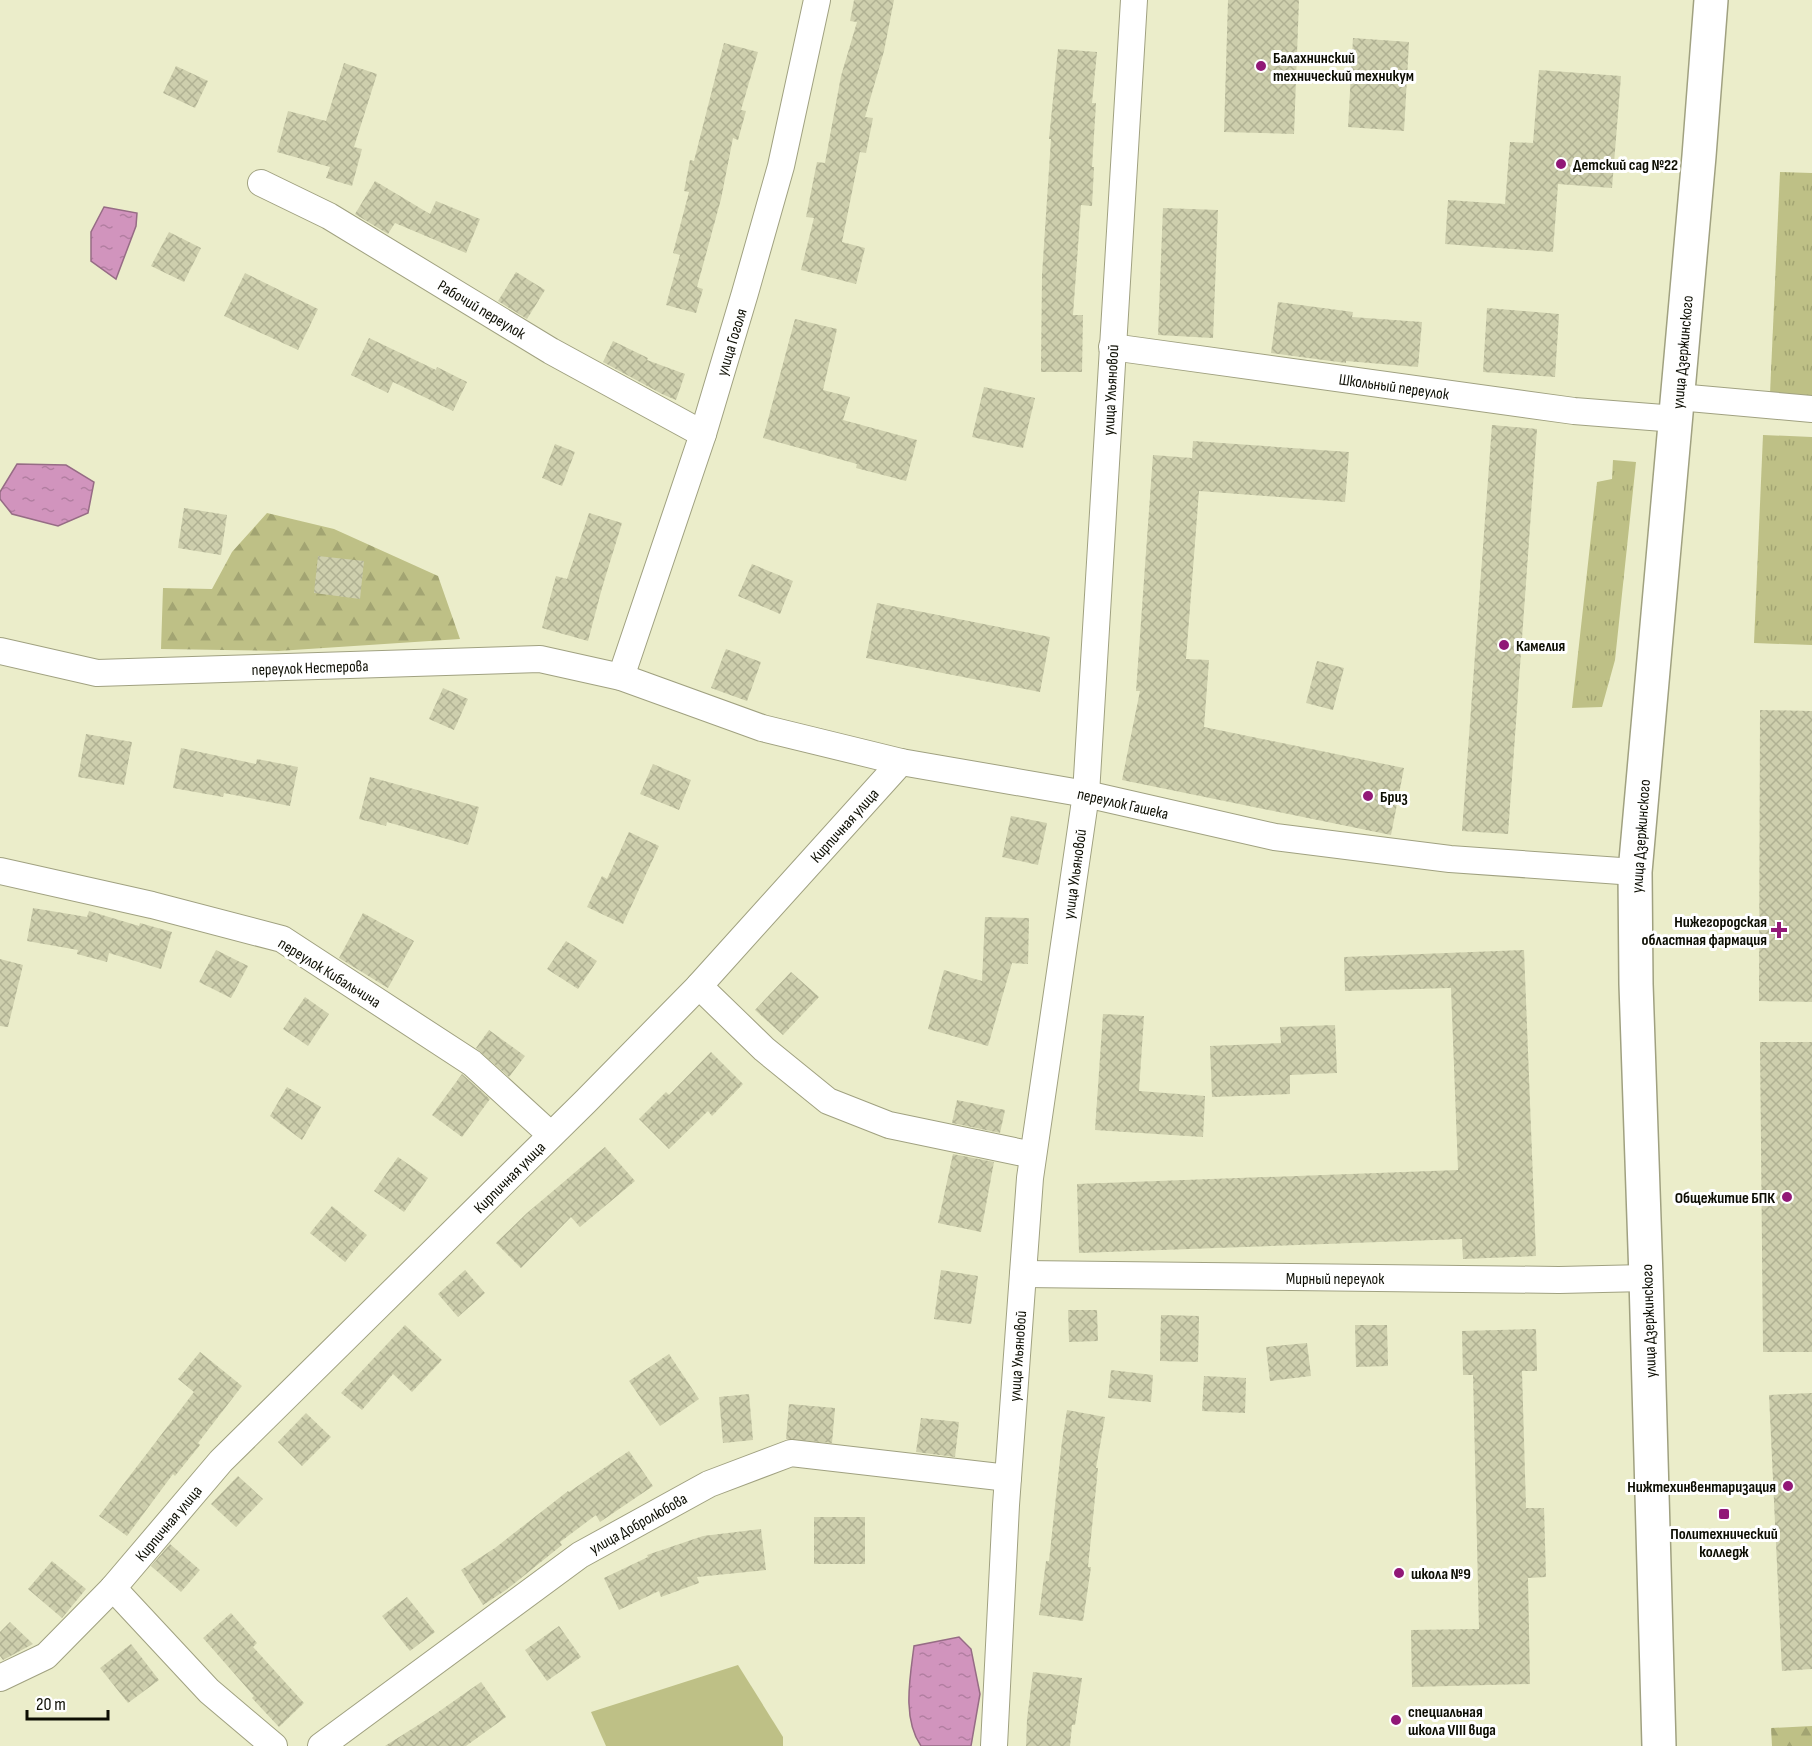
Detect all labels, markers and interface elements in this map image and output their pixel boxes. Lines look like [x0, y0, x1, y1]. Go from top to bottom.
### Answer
place label: Балахнинский технический техникум [1273, 49, 1414, 86]
marker: Балахнинский технический техникум [1254, 59, 1268, 73]
place label: Детский сад №22 [1573, 156, 1678, 175]
marker: Детский сад №22 [1554, 157, 1568, 171]
street label: Рабочий переулок [434, 277, 529, 344]
street label: улица Дзержинского [1669, 295, 1698, 410]
street label: улица Гоголя [713, 306, 752, 379]
street label: улица Ульяновой [1100, 344, 1123, 436]
street label: Школьный переулок [1337, 370, 1451, 405]
place label: Камелия [1516, 637, 1565, 656]
marker: Камелия [1497, 638, 1511, 652]
street label: переулок Нестерова [251, 657, 369, 680]
street label: улица Дзержинского [1628, 779, 1655, 893]
street label: Кирпичная улица [807, 785, 883, 867]
street label: переулок Гашека [1075, 785, 1170, 824]
place label: Бриз [1380, 788, 1408, 807]
marker: Бриз [1361, 789, 1375, 803]
street label: улица Ульяновой [1060, 828, 1091, 921]
place label: Нижегородская областная фармация [1642, 913, 1767, 950]
marker: Нижегородская областная фармация [1772, 923, 1786, 937]
street label: переулок Кибальчича [274, 934, 384, 1012]
street label: Кирпичная улица [470, 1138, 550, 1218]
place label: Общежитие БПК [1675, 1189, 1775, 1208]
marker: Общежитие БПК [1780, 1190, 1794, 1204]
street label: улица Дзержинского [1638, 1264, 1661, 1378]
street label: Мирный переулок [1286, 1270, 1385, 1289]
street label: улица Ульяновой [1006, 1310, 1031, 1402]
place label: Нижтехинвентаризация [1627, 1478, 1776, 1497]
marker: Нижтехинвентаризация [1781, 1479, 1795, 1493]
street label: Кирпичная улица [132, 1482, 206, 1566]
street label: улица Добролюбова [587, 1490, 691, 1559]
marker: Политехнический колледж [1717, 1507, 1731, 1521]
place label: Политехнический колледж [1670, 1525, 1778, 1562]
place label: школа №9 [1411, 1565, 1471, 1584]
marker: школа №9 [1392, 1566, 1406, 1580]
scale bar [27, 1683, 108, 1721]
text: 20 m [36, 1694, 66, 1715]
place label: специальная школа VIII вида [1408, 1703, 1496, 1740]
marker: специальная школа VIII вида [1389, 1713, 1403, 1727]

